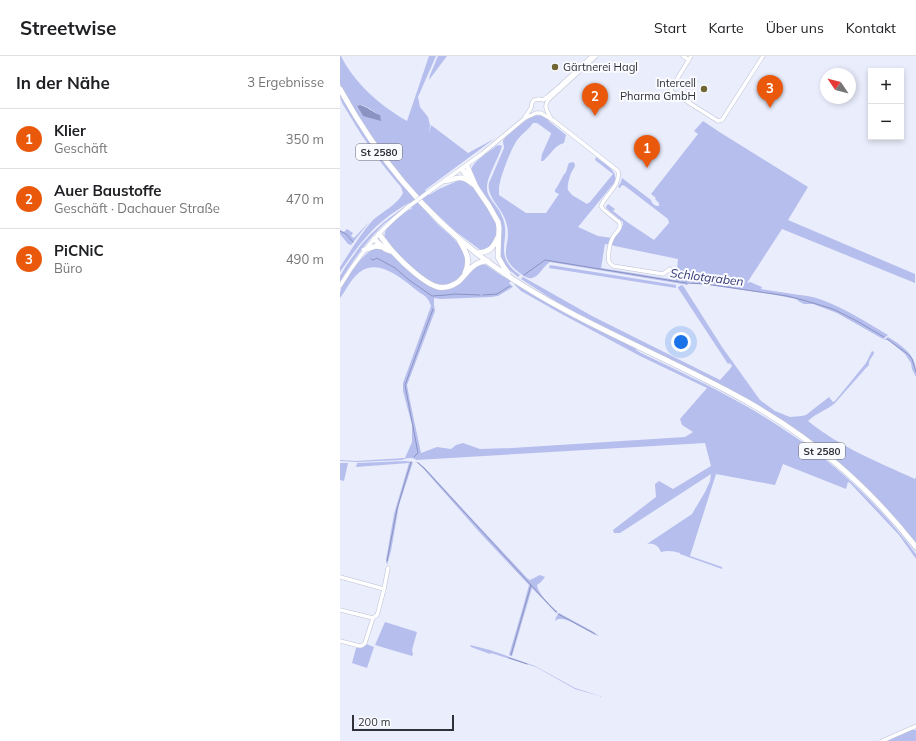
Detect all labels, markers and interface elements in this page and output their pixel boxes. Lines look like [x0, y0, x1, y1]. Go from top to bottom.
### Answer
text: Streetwise [20, 16, 116, 40]
text: Start [654, 19, 686, 37]
text: Karte [708, 19, 744, 37]
text: Über uns [766, 19, 824, 37]
text: Kontakt [846, 19, 896, 37]
place label: Gärtnerei Hagl [563, 60, 638, 74]
marker: Gärtnerei Hagl [550, 62, 560, 72]
north arrow [820, 68, 856, 104]
map controls [868, 68, 904, 140]
button: + [868, 68, 904, 104]
text: In der Nähe [16, 72, 110, 93]
text: 3 Ergebnisse [247, 74, 324, 90]
pin: 3 [757, 75, 783, 108]
place label: Intercell Pharma GmbH [620, 76, 696, 103]
pin: 2 [582, 83, 608, 116]
marker: Intercell Pharma GmbH [699, 84, 709, 94]
button: − [868, 104, 904, 140]
text: Klier [54, 121, 86, 140]
text: 1 [25, 131, 33, 147]
text: 350 m [286, 131, 324, 147]
pin: 1 [634, 135, 660, 168]
text: Geschäft [54, 140, 108, 156]
road number: St 2580 [356, 144, 402, 160]
text: Auer Baustoffe [54, 181, 162, 200]
text: 2 [25, 191, 33, 207]
text: 470 m [286, 191, 324, 207]
text: Geschäft · Dachauer Straße [54, 200, 220, 216]
text: PiCNiC [54, 241, 104, 260]
text: 3 [25, 251, 33, 267]
text: 490 m [286, 251, 324, 267]
text: Büro [54, 260, 82, 276]
water label: Schlotgraben [669, 265, 745, 289]
your location [671, 332, 691, 352]
road number: St 2580 [799, 443, 845, 459]
scale bar [352, 713, 454, 732]
text: 200 m [358, 715, 390, 729]

